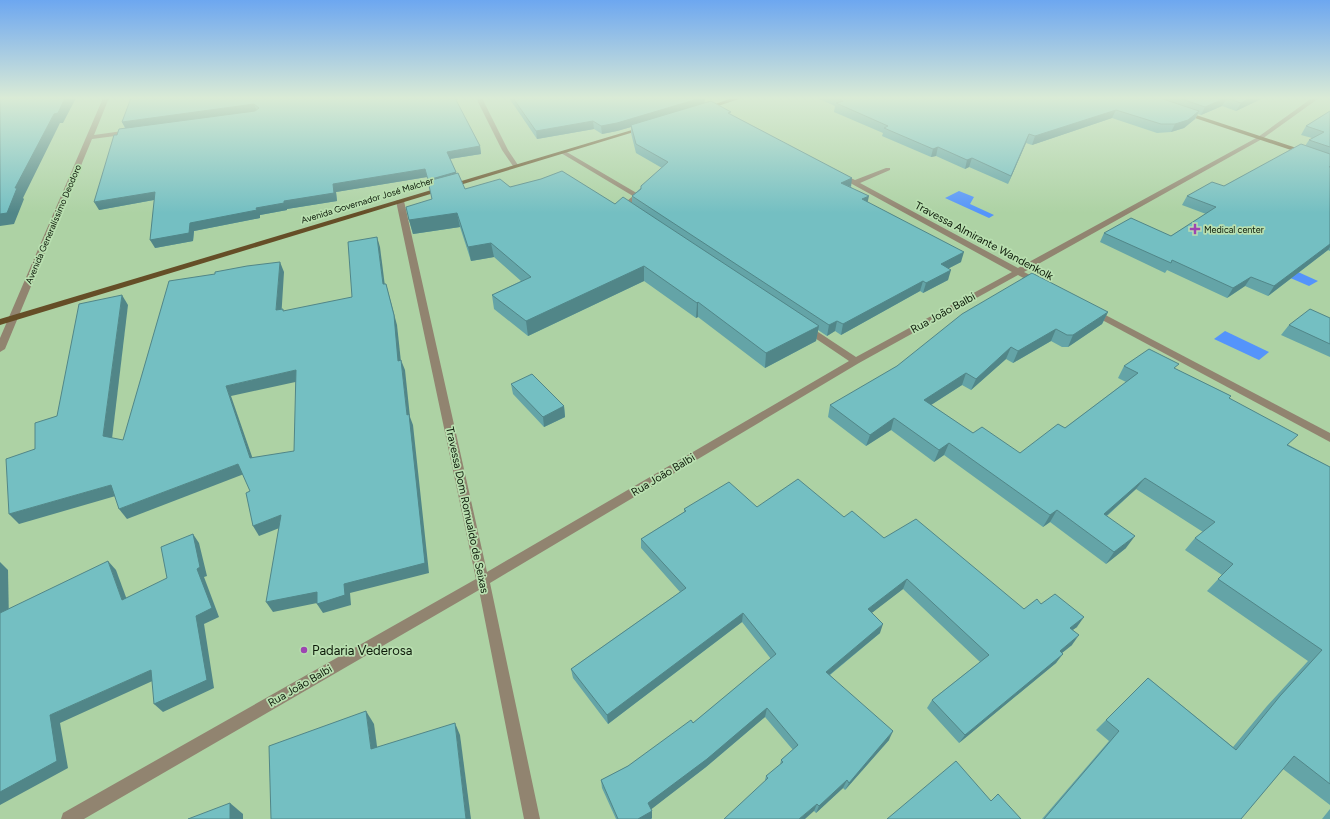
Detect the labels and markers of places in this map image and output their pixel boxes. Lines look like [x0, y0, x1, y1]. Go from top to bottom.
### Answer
marker: Medical center [1189, 223, 1201, 235]
place label: Medical center [1204, 224, 1264, 235]
place label: Padaria Vederosa [312, 643, 412, 658]
marker: Padaria Vederosa [299, 645, 309, 655]

